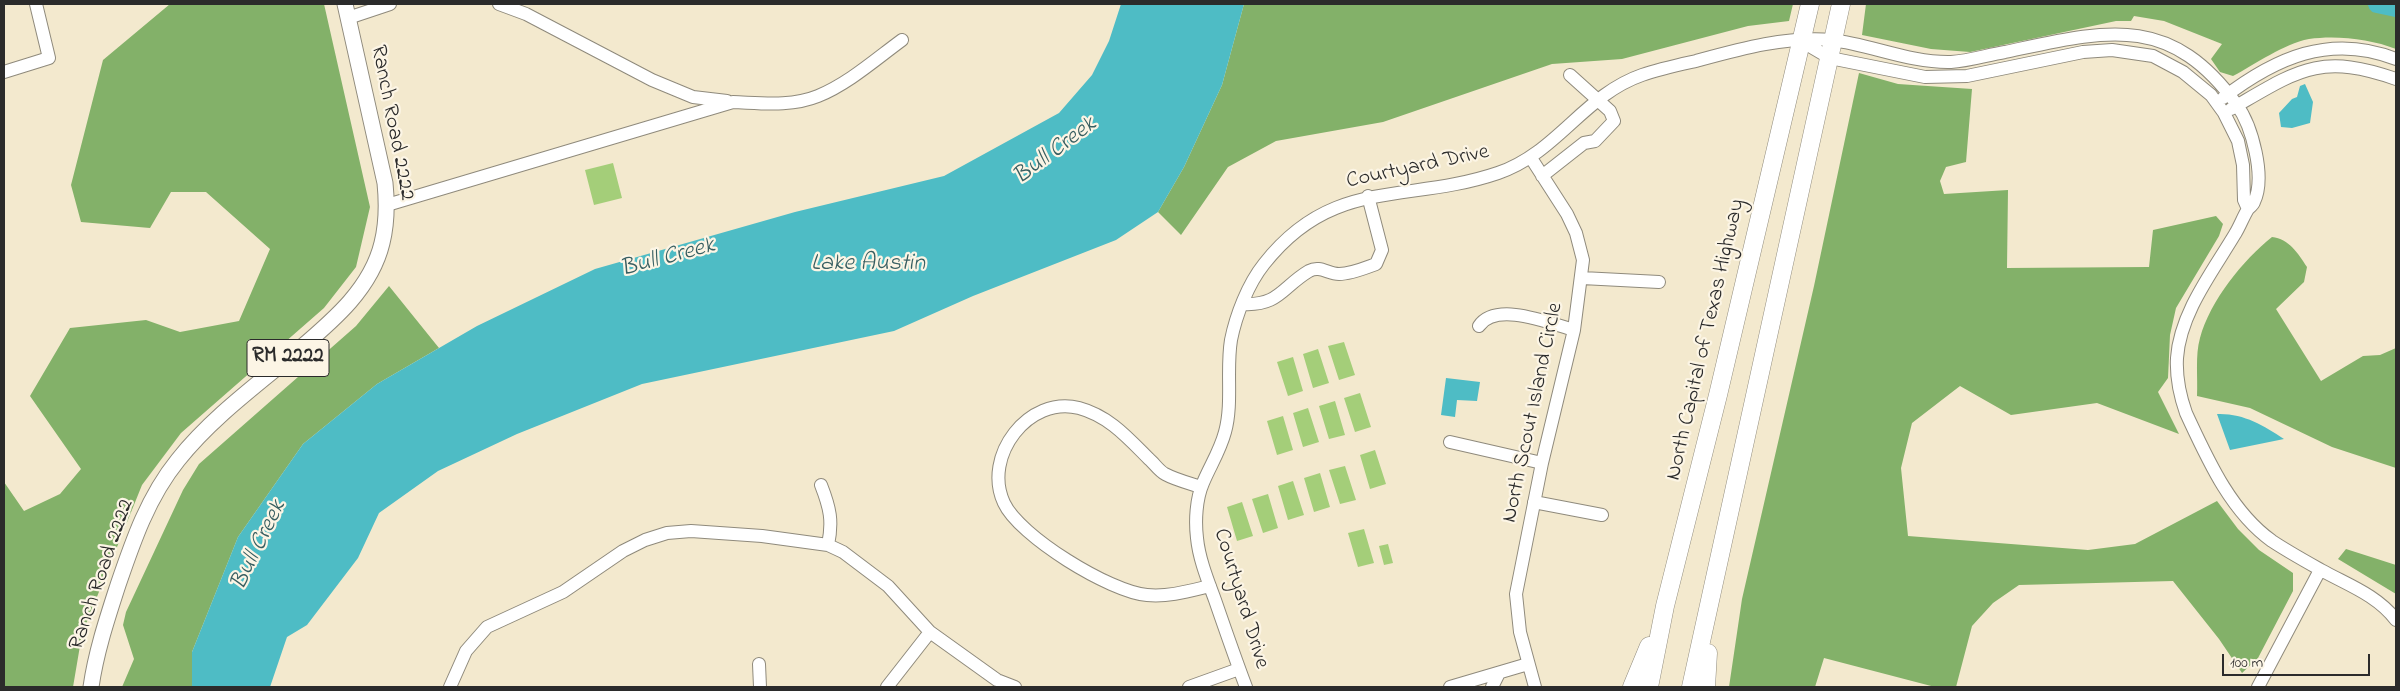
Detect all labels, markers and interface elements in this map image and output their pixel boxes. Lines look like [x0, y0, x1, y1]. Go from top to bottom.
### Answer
street label: Ranch Road 2222 [363, 43, 419, 203]
water label: Bull Creek [1009, 111, 1103, 193]
street label: Courtyard Drive [1344, 140, 1492, 196]
street label: North Capital of Texas Highway [1662, 197, 1752, 483]
water label: Bull Creek [618, 233, 718, 285]
water label: Lake Austin [811, 251, 925, 279]
street label: North Scout Island Circle [1498, 301, 1570, 525]
road number: RM 2222 [247, 339, 329, 376]
street label: Ranch Road 2222 [65, 496, 141, 654]
water label: Bull Creek [226, 496, 294, 596]
street label: Courtyard Drive [1206, 526, 1274, 672]
scale bar [2225, 644, 2372, 676]
text: 100 m [2230, 652, 2263, 674]

